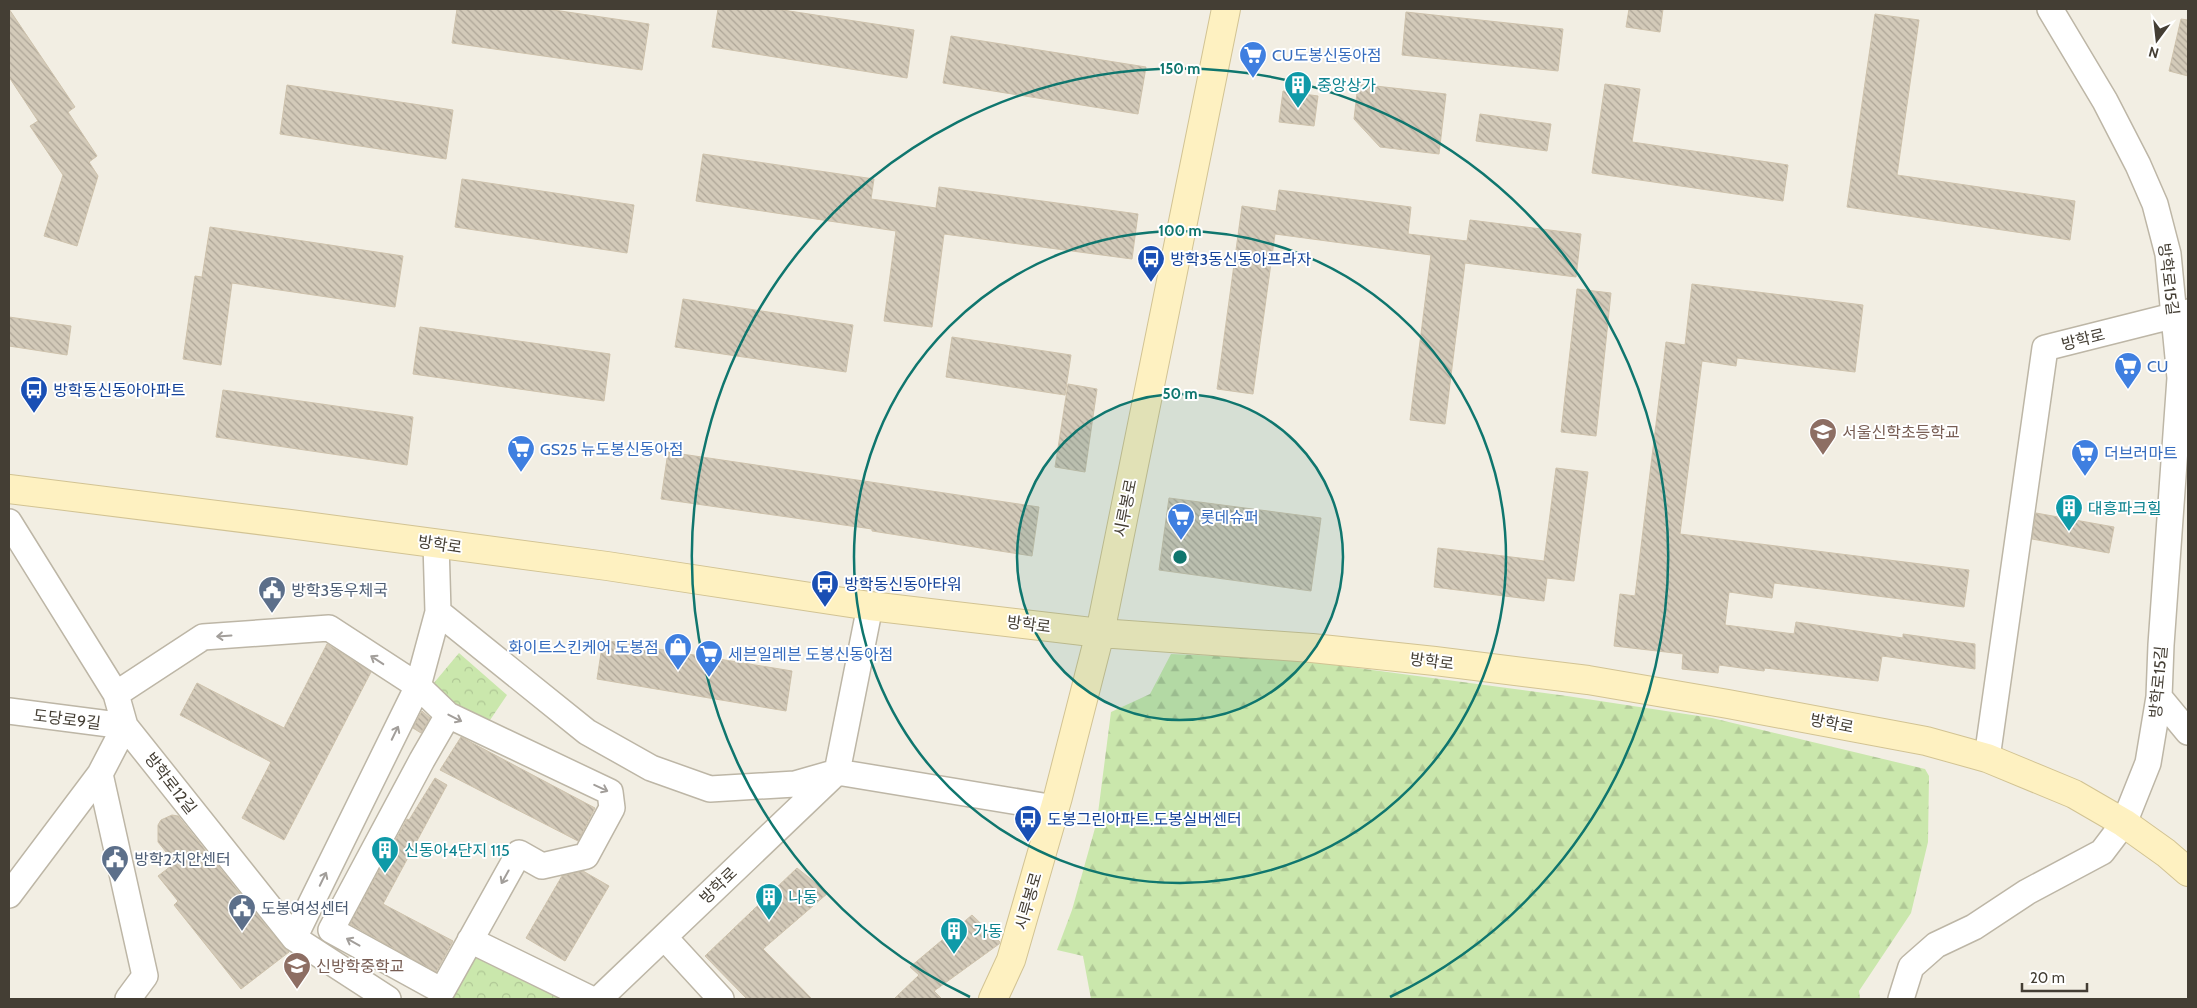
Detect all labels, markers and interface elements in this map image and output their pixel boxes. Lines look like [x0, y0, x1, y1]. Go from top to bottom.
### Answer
north arrow [2132, 15, 2182, 65]
supermarket icon: CU도봉신동아점 [1238, 40, 1268, 79]
text: N [2147, 43, 2161, 63]
place label: CU도봉신동아점 [1272, 46, 1382, 65]
text: 150 m [1160, 60, 1200, 78]
building icon: 중앙상가 [1283, 70, 1313, 109]
place label: 중앙상가 [1317, 76, 1376, 95]
text: 100 m [1158, 222, 1202, 240]
street label: 방학로15길 [2155, 242, 2182, 316]
bus stop icon: 방학3동신동아프라자 [1136, 244, 1166, 283]
place label: 방학3동신동아프라자 [1170, 250, 1311, 269]
street label: 방학로 [2059, 325, 2107, 354]
supermarket icon: CU [2113, 351, 2143, 390]
place label: CU [2147, 357, 2168, 376]
bus stop icon: 방학동신동아아파트 [19, 375, 49, 414]
place label: 방학동신동아아파트 [53, 381, 185, 400]
text: 50 m [1162, 385, 1198, 403]
school or university icon: 서울신학초등학교 [1808, 417, 1838, 456]
place label: 서울신학초등학교 [1842, 423, 1960, 442]
supermarket icon: GS25 뉴도봉신동아점 [506, 434, 536, 473]
supermarket icon: 더브러마트 [2070, 438, 2100, 477]
place label: GS25 뉴도봉신동아점 [540, 440, 684, 459]
place label: 더브러마트 [2104, 444, 2178, 463]
street label: 시루봉로 [1111, 477, 1140, 539]
building icon: 대흥파크힐 [2054, 493, 2084, 532]
place label: 대흥파크힐 [2088, 499, 2162, 518]
supermarket icon: 롯데슈퍼 [1166, 502, 1196, 541]
place label: 롯데슈퍼 [1200, 508, 1259, 527]
street label: 방학로 [417, 532, 463, 557]
centre of rings [1171, 548, 1189, 566]
bus stop icon: 방학동신동아타워 [810, 569, 840, 608]
public building icon: 방학3동우체국 [257, 575, 287, 614]
place label: 방학동신동아타워 [844, 575, 962, 594]
place label: 방학3동우체국 [291, 581, 388, 600]
street label: 방학로 [1006, 612, 1052, 637]
one-way arrow [217, 631, 233, 641]
shop icon: 화이트스킨케어 도봉점 [663, 632, 693, 671]
place label: 화이트스킨케어 도봉점 [508, 638, 659, 657]
supermarket icon: 세븐일레븐 도봉신동아점 [694, 639, 724, 678]
place label: 세븐일레븐 도봉신동아점 [728, 645, 894, 664]
street label: 방학로15길 [2146, 645, 2171, 719]
street label: 방학로 [1409, 649, 1455, 674]
one-way arrow [371, 654, 385, 664]
street label: 도당로9길 [32, 706, 102, 733]
street label: 방학로 [1808, 710, 1856, 737]
one-way arrow [447, 714, 462, 723]
one-way arrow [391, 726, 400, 741]
street label: 방학로12길 [141, 749, 200, 818]
one-way arrow [594, 783, 609, 793]
bus stop icon: 도봉그린아파트.도봉실버센터 [1013, 804, 1043, 843]
place label: 도봉그린아파트.도봉실버센터 [1047, 810, 1242, 829]
building icon: 신동아4단지 115 [370, 835, 400, 874]
place label: 신동아4단지 115 [404, 841, 510, 860]
public building icon: 방학2치안센터 [100, 844, 130, 883]
place label: 방학2치안센터 [134, 850, 231, 869]
street label: 방학로 [696, 863, 741, 908]
one-way arrow [500, 869, 510, 883]
street label: 시루봉로 [1011, 870, 1046, 932]
one-way arrow [319, 872, 329, 887]
building icon: 나동 [754, 882, 784, 921]
place label: 나동 [788, 888, 818, 907]
public building icon: 도봉여성센터 [227, 893, 257, 932]
place label: 도봉여성센터 [261, 899, 349, 918]
building icon: 가동 [939, 916, 969, 955]
place label: 가동 [973, 922, 1003, 941]
one-way arrow [346, 937, 360, 947]
school or university icon: 신방학중학교 [282, 951, 312, 990]
place label: 신방학중학교 [316, 957, 404, 976]
scale bar [2022, 960, 2087, 992]
text: 20 m [2030, 969, 2065, 987]

